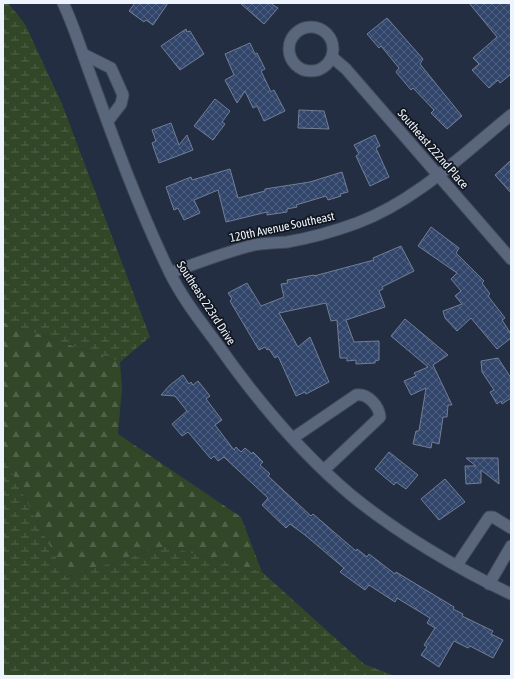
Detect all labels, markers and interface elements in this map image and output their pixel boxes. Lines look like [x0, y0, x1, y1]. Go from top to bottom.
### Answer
street label: Southeast 222nd Place [395, 106, 471, 192]
street label: 120th Avenue Southeast [228, 209, 336, 245]
street label: Southeast 223rd Drive [174, 258, 238, 348]

